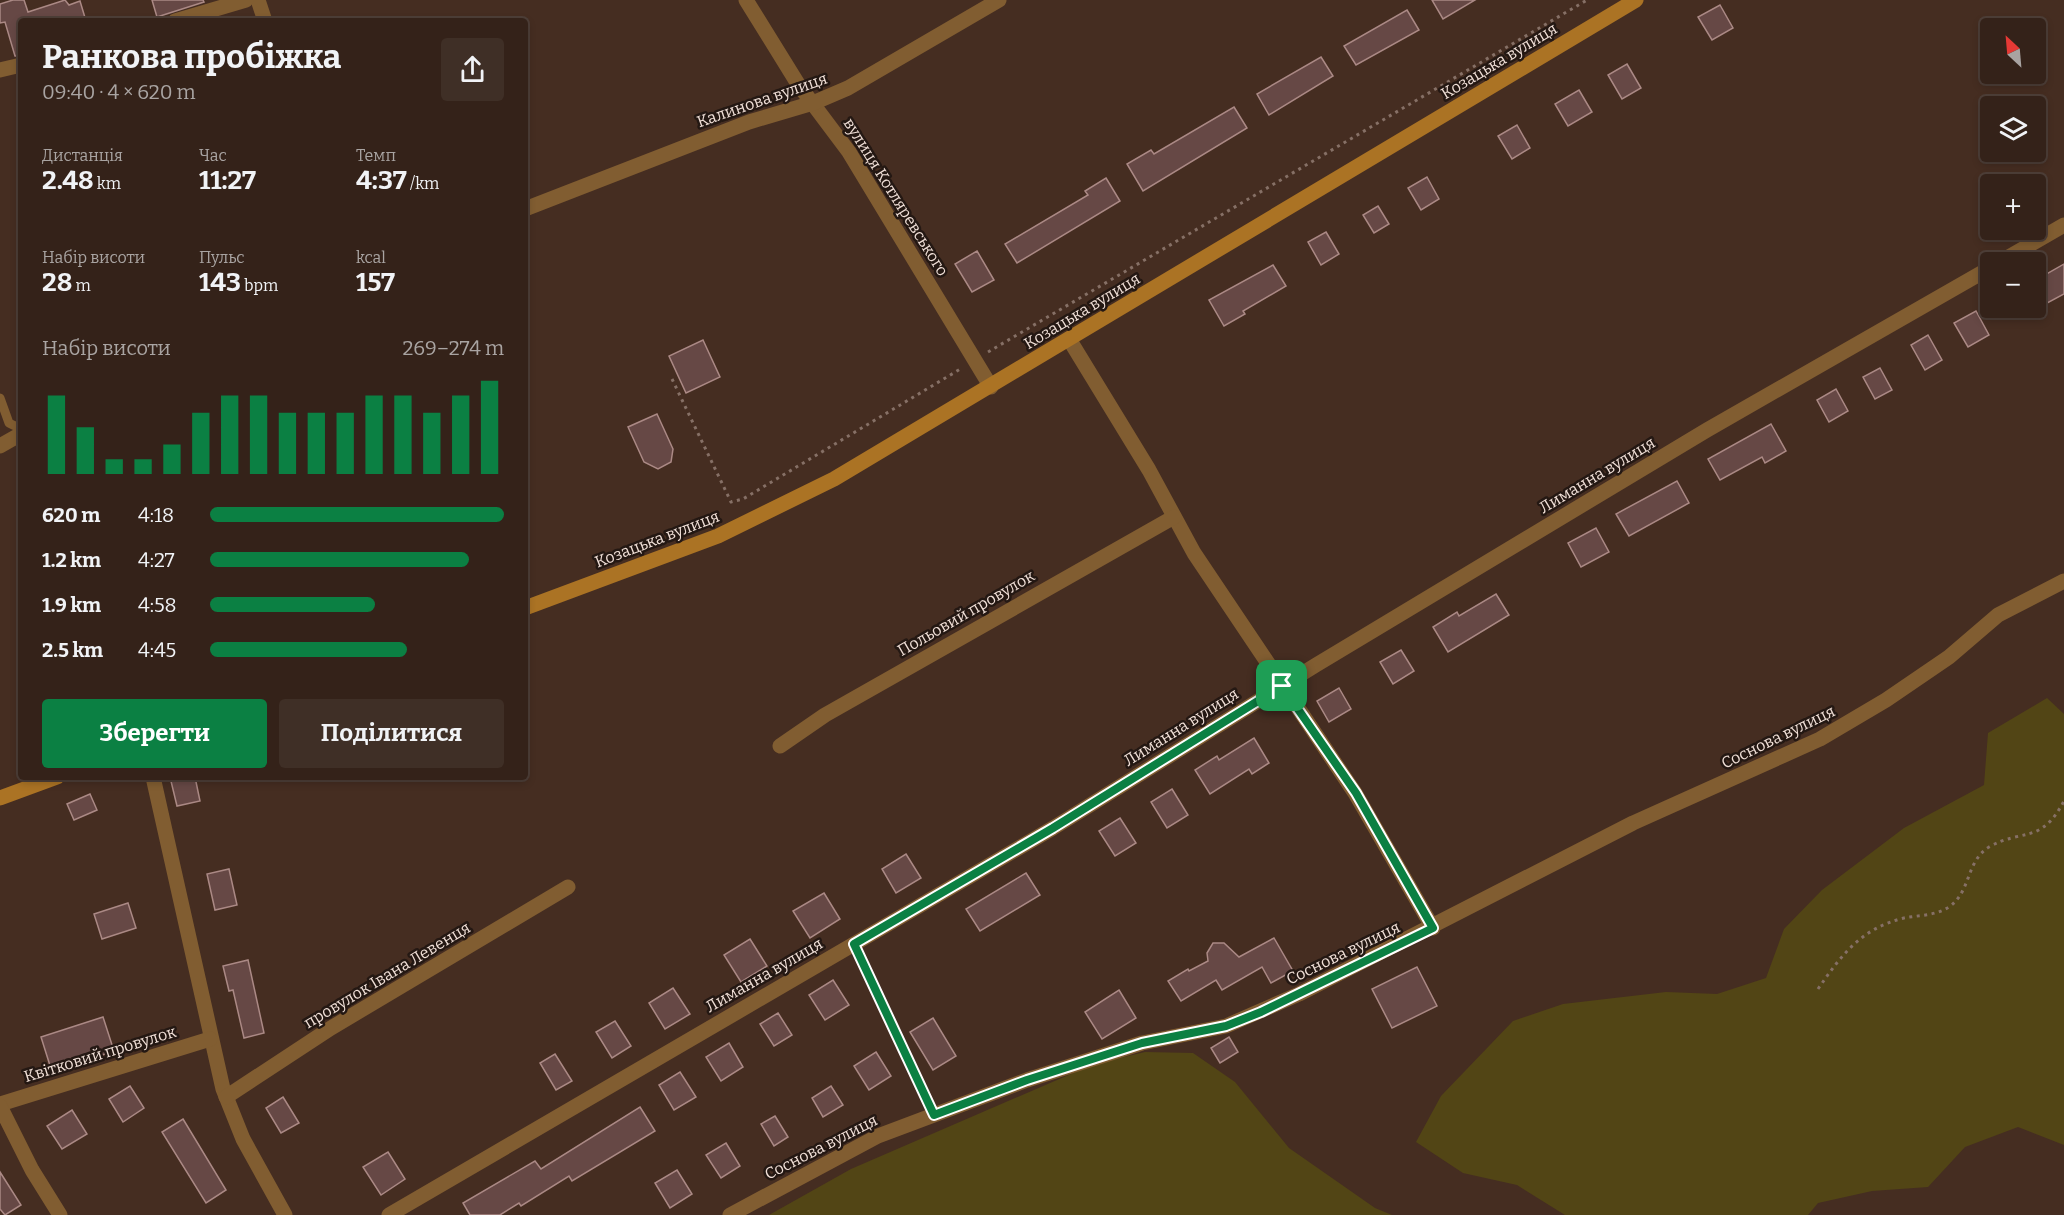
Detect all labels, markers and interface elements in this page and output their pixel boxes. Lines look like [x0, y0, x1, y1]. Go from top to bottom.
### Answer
north arrow [1980, 18, 2046, 84]
map controls [1980, 18, 2046, 318]
street label: Козацька вулиця [1438, 19, 1561, 103]
text: Ранкова пробіжка [42, 37, 341, 77]
button: share [441, 38, 504, 101]
street label: Калинова вулиця [694, 69, 830, 131]
text: 09:40 · 4 × 620 m [42, 80, 196, 104]
button: layers [1980, 96, 2046, 162]
street label: вулиця Котляревського [840, 115, 952, 279]
text: Дистанція [42, 146, 123, 165]
text: Час [199, 146, 227, 165]
text: Темп [356, 146, 396, 165]
text: 2.48 [42, 165, 94, 196]
text: 11:27 [199, 165, 256, 196]
text: 4:37 [356, 165, 407, 196]
text: km [94, 174, 121, 193]
text: /km [407, 174, 439, 193]
button: + [1980, 174, 2046, 240]
text: Набір висоти [42, 248, 145, 267]
text: Пульс [199, 248, 245, 267]
text: kcal [356, 248, 386, 267]
button: − [1980, 252, 2046, 318]
text: 28 [42, 267, 72, 298]
text: 143 [199, 267, 241, 298]
text: 157 [356, 267, 395, 298]
street label: Козацька вулиця [1021, 269, 1144, 353]
text: m [72, 276, 91, 295]
text: bpm [241, 276, 278, 295]
text: Набір висоти [42, 336, 171, 360]
text: 269–274 m [402, 336, 504, 360]
street label: Лиманна вулиця [1536, 433, 1659, 517]
text: 620 m [42, 503, 100, 527]
text: 4:18 [138, 503, 174, 527]
street label: Козацька вулиця [592, 506, 722, 572]
text: 1.2 km [42, 548, 101, 572]
text: 4:27 [138, 548, 175, 572]
street label: Польовий провулок [894, 566, 1038, 660]
text: 1.9 km [42, 593, 101, 617]
text: 4:58 [138, 593, 177, 617]
text: 2.5 km [42, 638, 103, 662]
text: 4:45 [138, 638, 176, 662]
pin [1256, 660, 1307, 711]
icon: arrive [1265, 669, 1298, 702]
street label: Лиманна вулиця [1120, 684, 1242, 770]
button: Зберегти [42, 699, 267, 768]
button: Поділитися [279, 699, 504, 768]
street label: Соснова вулиця [1718, 701, 1838, 773]
street label: Соснова вулиця [1283, 917, 1403, 989]
street label: провулок Івана Левенця [300, 918, 474, 1032]
street label: Лиманна вулиця [702, 934, 826, 1016]
street label: Квітковий провулок [22, 1022, 179, 1086]
street label: Соснова вулиця [761, 1110, 881, 1184]

